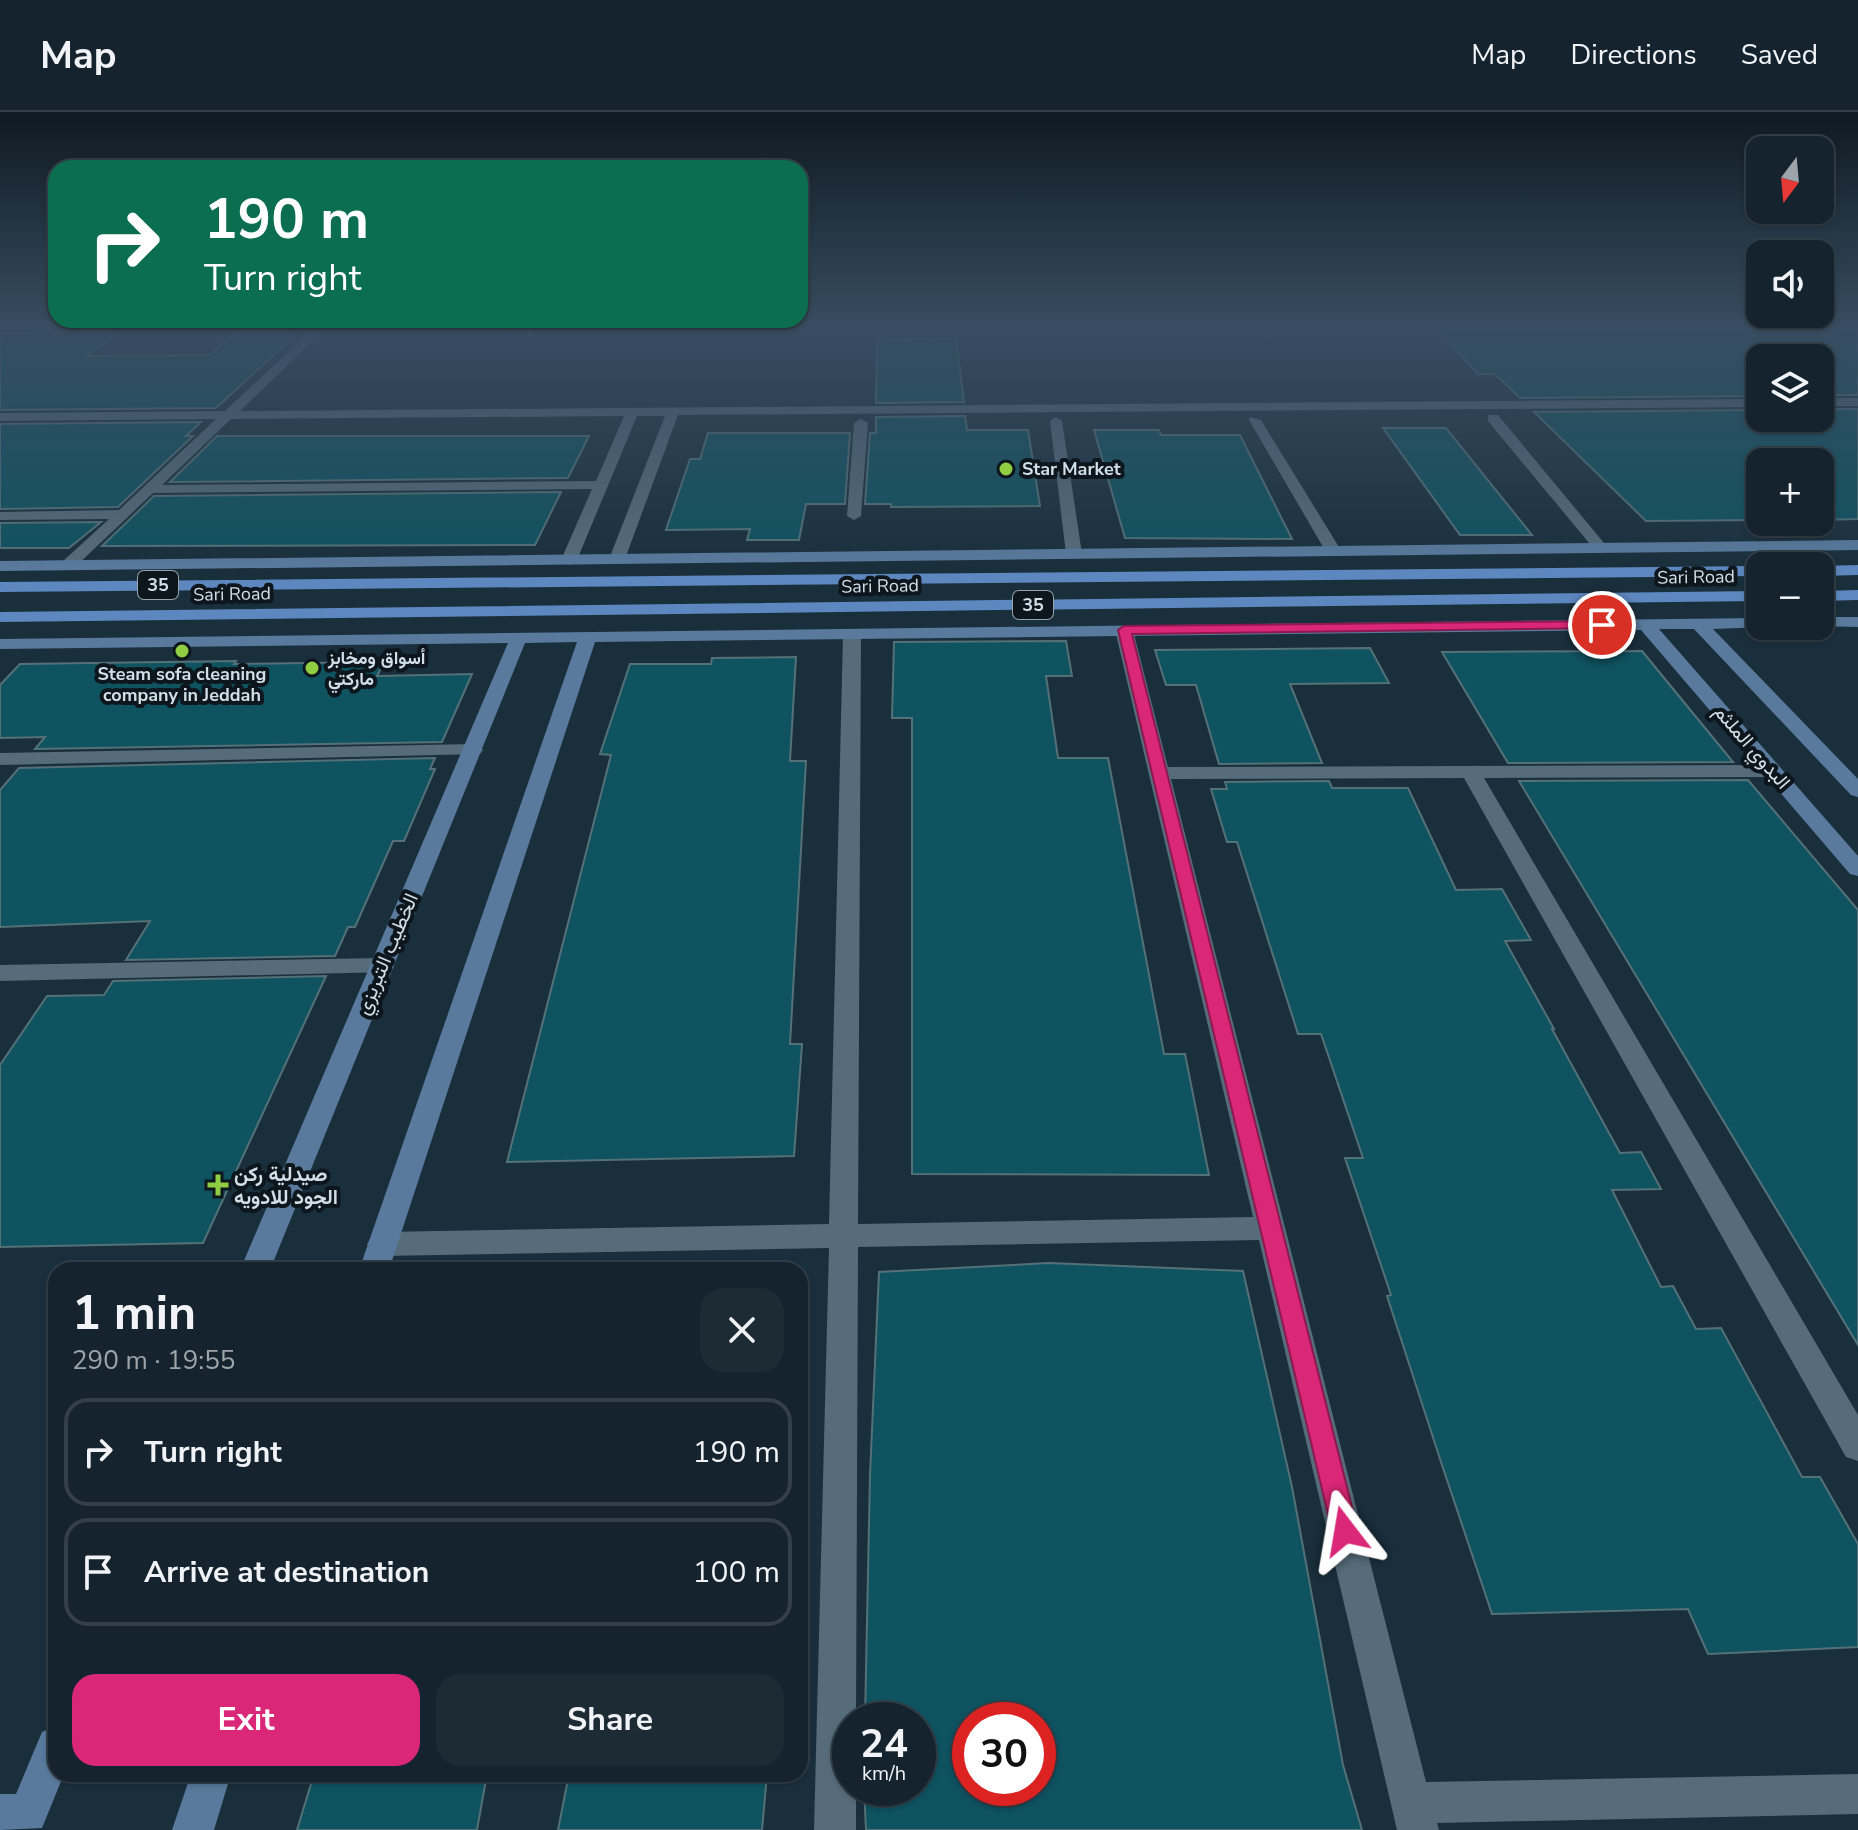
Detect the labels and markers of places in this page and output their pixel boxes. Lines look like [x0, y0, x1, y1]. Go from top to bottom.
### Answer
place label: Star Market [1022, 457, 1121, 481]
marker: Star Market [997, 460, 1015, 478]
pin [1568, 591, 1636, 659]
marker: Steam sofa cleaning company in Jeddah [173, 642, 191, 660]
place label: أسواق ومخابز ماركتي [327, 646, 426, 694]
marker: أسواق ومخابز ماركتي [303, 659, 321, 677]
place label: Steam sofa cleaning company in Jeddah [98, 662, 266, 707]
place label: صيدلية ركن الجود للادويه [234, 1161, 338, 1211]
marker: صيدلية ركن الجود للادويه [209, 1176, 227, 1194]

